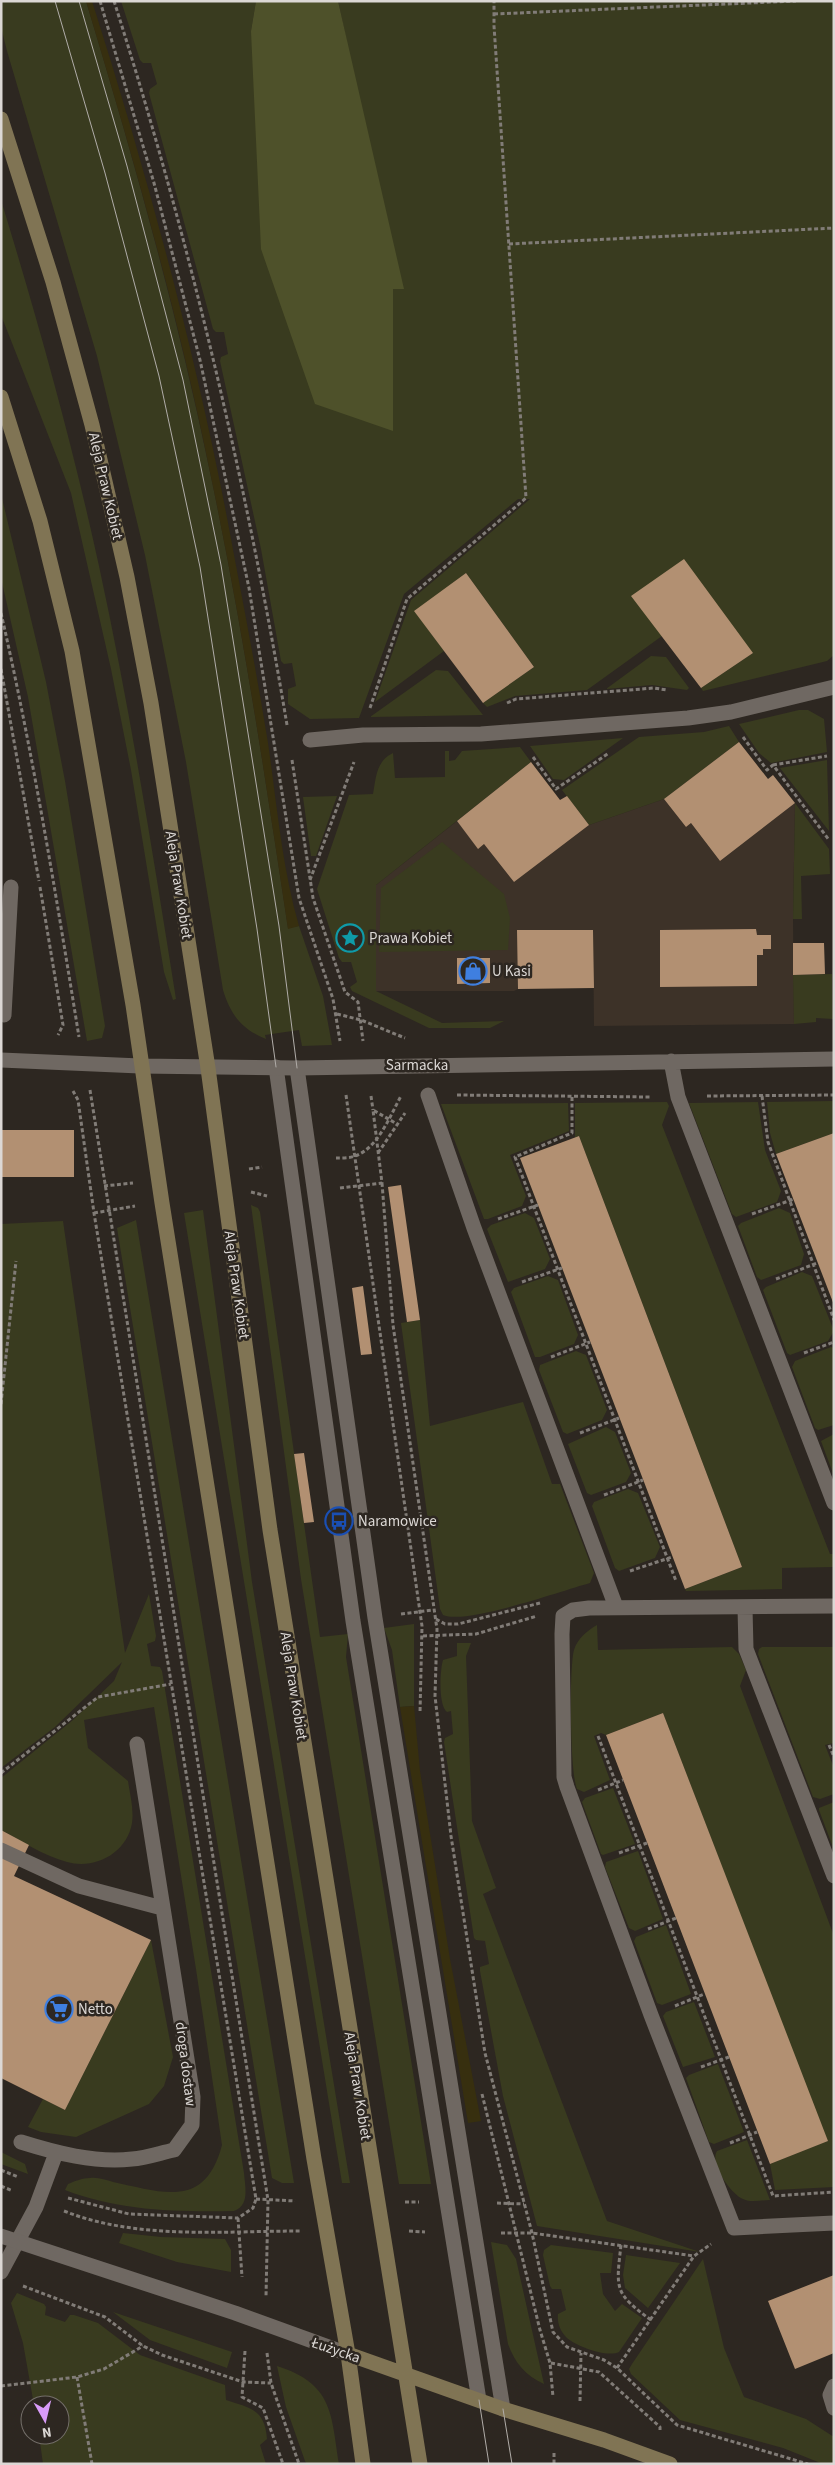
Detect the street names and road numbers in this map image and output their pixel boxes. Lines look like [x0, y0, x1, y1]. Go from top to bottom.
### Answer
street label: Aleja Praw Kobiet [83, 430, 128, 542]
street label: Aleja Praw Kobiet [160, 829, 197, 941]
street label: Sarmacka [386, 1055, 448, 1076]
street label: Aleja Praw Kobiet [218, 1229, 255, 1341]
street label: Aleja Praw Kobiet [275, 1630, 312, 1742]
street label: droga dostaw [170, 2021, 201, 2108]
street label: Aleja Praw Kobiet [339, 2030, 376, 2142]
street label: Łużycka [308, 2332, 363, 2369]

